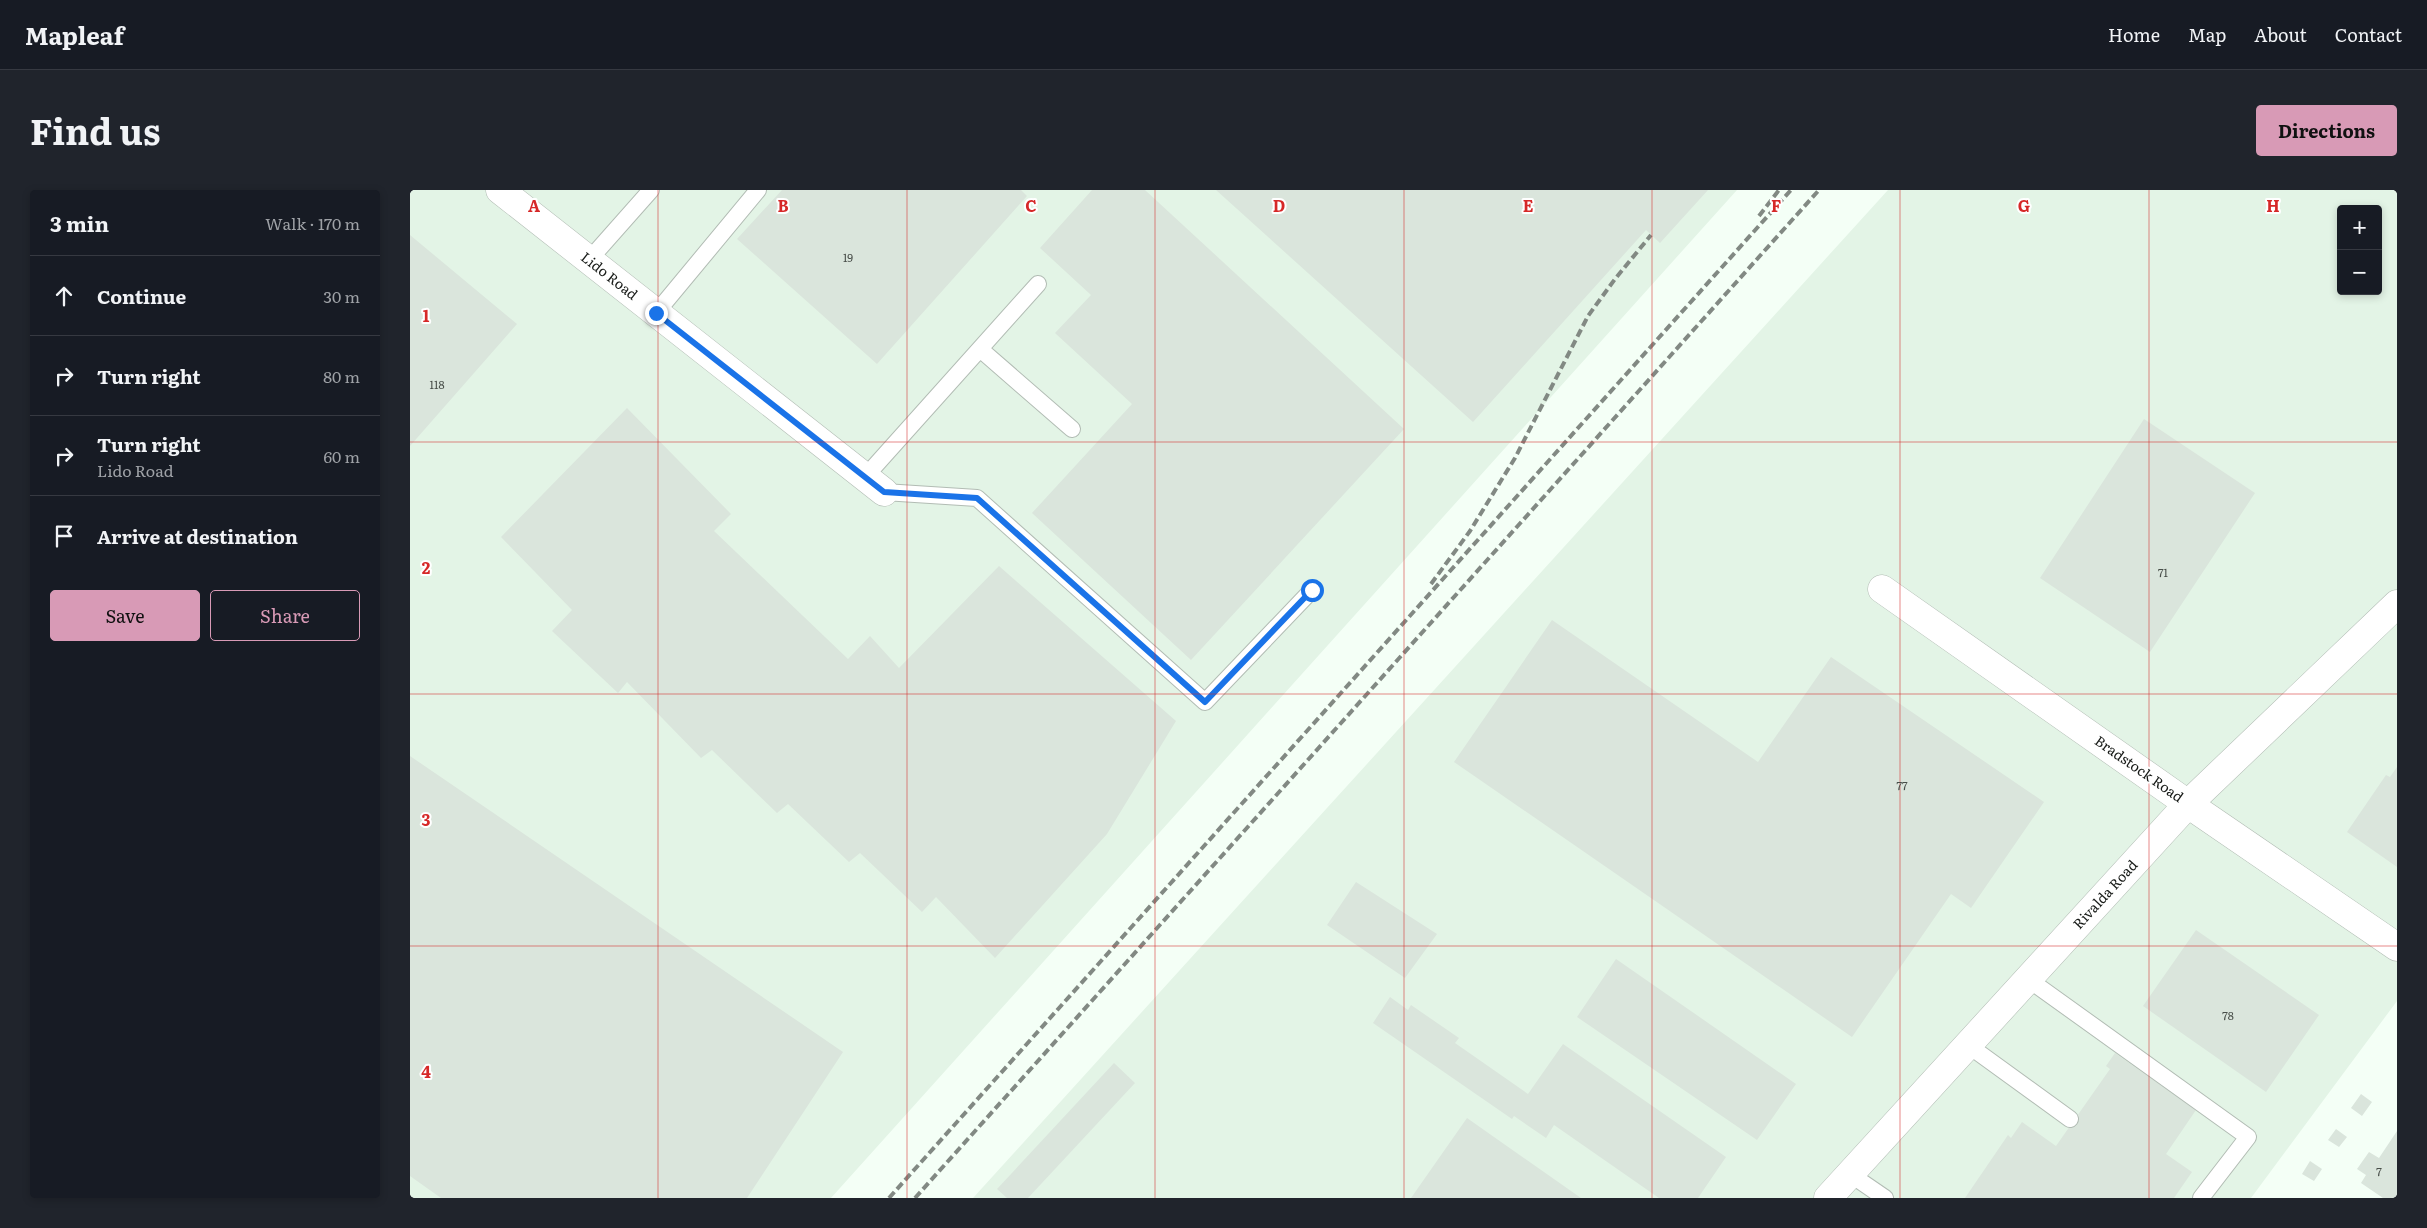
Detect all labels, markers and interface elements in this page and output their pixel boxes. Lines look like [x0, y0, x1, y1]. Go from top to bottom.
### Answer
text: Mapleaf [25, 17, 124, 52]
text: Home [2108, 21, 2160, 48]
text: Map [2188, 21, 2226, 48]
text: About [2254, 21, 2307, 48]
text: Contact [2335, 21, 2402, 48]
text: Find us [30, 104, 160, 156]
button: Directions [2256, 105, 2397, 156]
text: A [528, 193, 540, 217]
text: B [777, 193, 789, 217]
text: C [1025, 193, 1037, 217]
text: D [1273, 193, 1285, 217]
text: E [1523, 193, 1534, 217]
text: F [1771, 193, 1781, 217]
text: G [2018, 193, 2030, 217]
text: H [2266, 193, 2280, 217]
map controls [2337, 205, 2382, 295]
button: + [2337, 205, 2382, 250]
text: 3 min [50, 207, 109, 238]
text: Walk · 170 m [265, 211, 360, 235]
street label: Lido Road [577, 247, 643, 304]
house number: 19 [843, 249, 853, 265]
button: − [2337, 250, 2382, 295]
icon: ahead [50, 282, 78, 310]
text: Continue [97, 282, 186, 310]
text: 30 m [323, 284, 360, 308]
route end [645, 302, 668, 325]
text: 1 [423, 303, 430, 327]
icon: right [50, 362, 78, 390]
text: Turn right [97, 362, 201, 390]
text: 80 m [323, 364, 360, 388]
house number: 118 [429, 376, 445, 392]
text: Turn right [97, 430, 201, 458]
icon: right [50, 442, 78, 470]
text: 60 m [323, 444, 360, 468]
text: Lido Road [97, 458, 174, 482]
icon: arrive [50, 522, 78, 550]
text: Arrive at destination [97, 522, 298, 550]
text: 2 [422, 555, 431, 579]
house number: 71 [2158, 564, 2169, 580]
route start [1301, 579, 1324, 602]
button: Save [50, 590, 200, 641]
button: Share [210, 590, 360, 641]
street label: Bradstock Road [2091, 730, 2188, 806]
house number: 77 [1896, 777, 1908, 793]
text: 3 [422, 807, 431, 831]
street label: Rivalda Road [2068, 855, 2142, 933]
house number: 78 [2222, 1007, 2234, 1023]
text: 4 [421, 1059, 431, 1083]
house number: 7 [2376, 1163, 2382, 1179]

